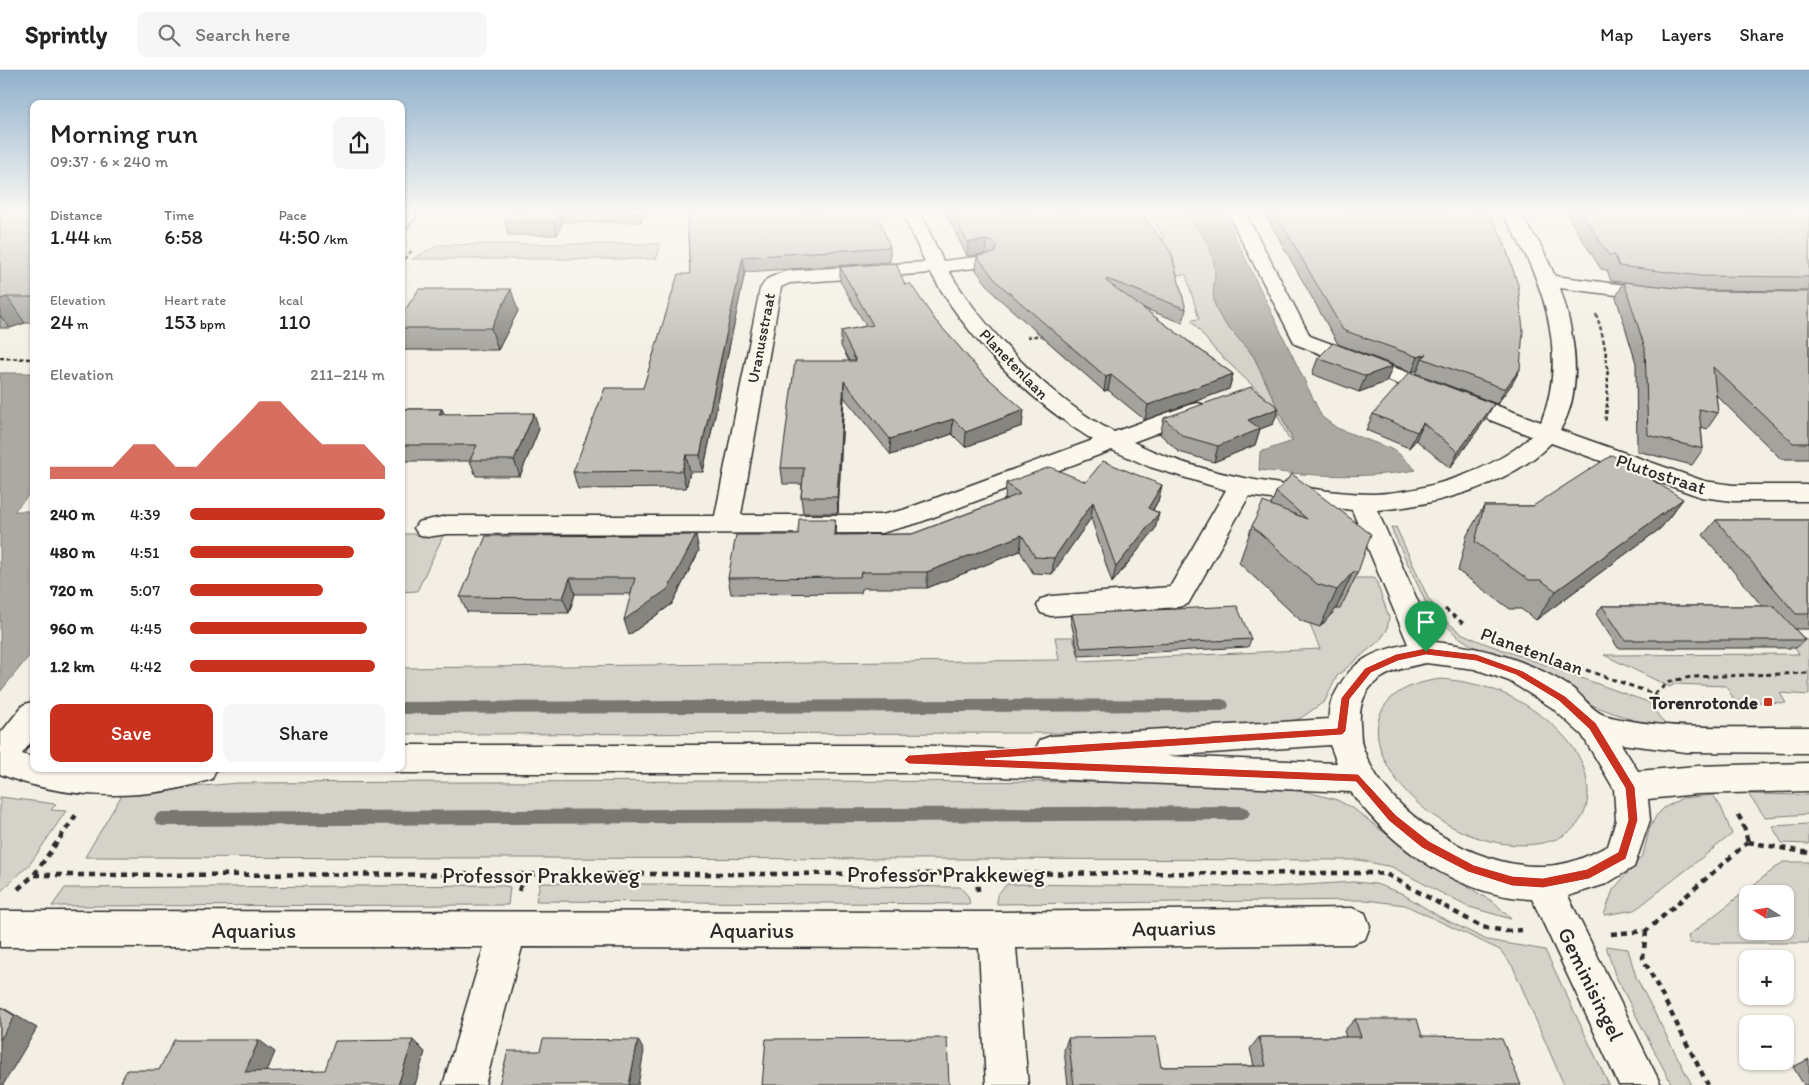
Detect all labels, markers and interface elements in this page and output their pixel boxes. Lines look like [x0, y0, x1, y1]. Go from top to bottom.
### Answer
search box [137, 12, 487, 57]
text: Sprintly [25, 20, 107, 49]
icon: search [155, 21, 183, 49]
text: Search here [195, 23, 290, 46]
text: Map [1600, 24, 1633, 46]
text: Layers [1661, 24, 1711, 46]
text: Share [1739, 24, 1784, 46]
text: Morning run [50, 116, 198, 150]
button: share [333, 117, 385, 169]
text: 09:37 · 6 × 240 m [50, 152, 168, 171]
text: Distance [50, 207, 102, 224]
text: Time [164, 207, 194, 224]
text: Pace [279, 207, 307, 224]
text: 1.44 [50, 224, 90, 249]
text: 6:58 [164, 224, 203, 249]
text: 4:50 [279, 224, 320, 249]
text: km [90, 231, 112, 248]
text: /km [320, 231, 348, 248]
street label: Uranusstraat [743, 291, 779, 385]
text: Elevation [50, 292, 106, 309]
text: Heart rate [164, 292, 226, 309]
text: kcal [279, 292, 304, 309]
text: 24 [50, 309, 74, 334]
text: 153 [164, 309, 197, 334]
text: 110 [279, 309, 311, 334]
text: m [74, 316, 89, 333]
text: bpm [197, 316, 226, 333]
street label: Planetenlaan [976, 325, 1052, 403]
text: Elevation [50, 365, 114, 384]
text: 211–214 m [310, 365, 385, 384]
street label: Plutostraat [1613, 449, 1709, 499]
text: 240 m [50, 505, 95, 524]
text: 4:39 [130, 505, 161, 524]
text: 480 m [50, 543, 95, 562]
text: 4:51 [130, 543, 159, 562]
text: 720 m [50, 581, 93, 600]
text: 5:07 [130, 581, 160, 600]
pin [1405, 601, 1447, 652]
icon: arrive [1412, 608, 1440, 636]
text: 960 m [50, 619, 94, 638]
text: 4:45 [130, 619, 162, 638]
street label: Planetenlaan [1477, 622, 1587, 680]
text: 1.2 km [50, 657, 95, 676]
text: 4:42 [130, 657, 162, 676]
place label: Torenrotonde [1648, 691, 1758, 714]
marker: Torenrotonde [1762, 696, 1774, 708]
button: Save [50, 704, 213, 762]
button: Share [223, 704, 385, 762]
street label: Professor Prakkeweg [847, 861, 1046, 888]
street label: Professor Prakkeweg [442, 862, 641, 889]
north arrow [1739, 885, 1794, 940]
map controls [1739, 885, 1794, 1070]
street label: Aquarius [1132, 914, 1216, 942]
street label: Aquarius [212, 917, 296, 944]
street label: Aquarius [710, 917, 794, 944]
street label: Geminisingel [1552, 923, 1630, 1045]
button: + [1739, 950, 1794, 1005]
button: − [1739, 1015, 1794, 1070]

